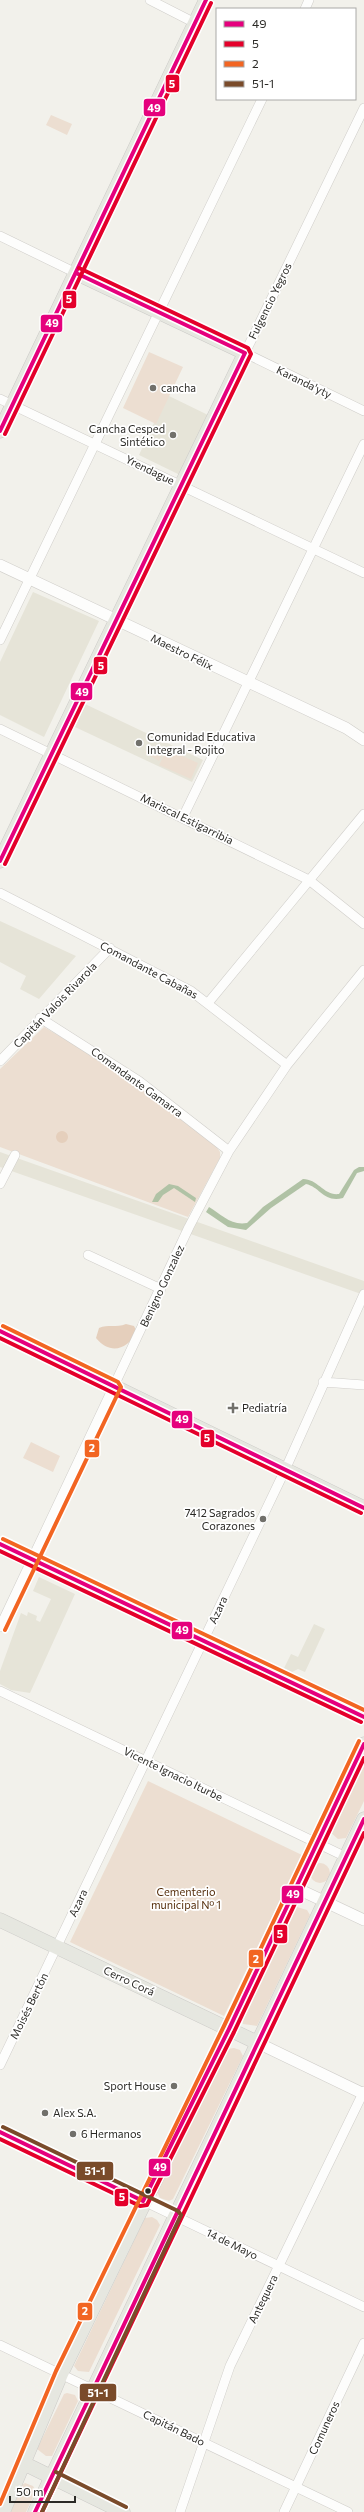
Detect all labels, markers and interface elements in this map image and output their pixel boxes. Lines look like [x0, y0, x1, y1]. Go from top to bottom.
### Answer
legend [216, 8, 356, 100]
text: 49 [252, 16, 266, 30]
text: 5 [252, 36, 259, 50]
text: 2 [252, 56, 259, 70]
line badge: 5 [165, 74, 180, 93]
text: 51-1 [252, 76, 274, 90]
text: 5 [169, 77, 175, 90]
line badge: 49 [143, 98, 166, 117]
text: 49 [147, 101, 161, 114]
street label: Fulgencio Yegros [245, 260, 294, 341]
line badge: 5 [62, 290, 77, 309]
text: 5 [66, 292, 72, 305]
line badge: 49 [40, 314, 63, 333]
text: 49 [45, 316, 59, 329]
street label: Karanda'yty [275, 363, 334, 401]
place label: cancha [161, 381, 196, 394]
marker: cancha [148, 383, 158, 393]
place label: Cancha Cesped Sintético [89, 422, 165, 448]
marker: Cancha Cesped Sintético [168, 430, 178, 440]
street label: Yrendague [124, 452, 177, 487]
street label: Maestro Félix [149, 631, 216, 672]
line badge: 5 [93, 656, 108, 675]
text: 5 [98, 659, 104, 672]
line badge: 49 [70, 682, 93, 701]
text: 49 [75, 685, 89, 698]
place label: Comunidad Educativa Integral - Rojito [147, 730, 255, 756]
marker: Comunidad Educativa Integral - Rojito [134, 738, 144, 748]
street label: Mariscal Estigarribia [139, 790, 236, 847]
street label: Comandante Cabañas [98, 938, 200, 1001]
street label: Capitán Valois Rivarola [10, 959, 99, 1050]
street label: Comandante Gamarra [89, 1044, 186, 1119]
street label: Benigno Gonzalez [137, 1242, 187, 1329]
place label: Pediatría [242, 1401, 287, 1414]
marker: Pediatría [227, 1402, 239, 1414]
line badge: 49 [171, 1410, 193, 1429]
text: 49 [175, 1412, 189, 1425]
line badge: 5 [200, 1429, 215, 1448]
text: 5 [204, 1431, 210, 1444]
line badge: 2 [84, 1439, 100, 1458]
text: 2 [89, 1441, 95, 1454]
place label: 7412 Sagrados Corazones [185, 1506, 255, 1532]
marker: 7412 Sagrados Corazones [258, 1514, 268, 1524]
street label: Azara [206, 1594, 230, 1626]
line badge: 49 [171, 1621, 193, 1640]
text: 49 [175, 1623, 189, 1636]
street label: Vicente Ignacio Iturbe [122, 1744, 225, 1803]
park label: Cementerio municipal Nº 1 [151, 1885, 221, 1911]
line badge: 49 [281, 1885, 304, 1904]
street label: Azara [66, 1887, 90, 1919]
text: 49 [286, 1887, 300, 1900]
line badge: 5 [273, 1924, 288, 1944]
text: 5 [277, 1927, 283, 1940]
line badge: 2 [248, 1949, 264, 1968]
text: 2 [253, 1952, 259, 1965]
street label: Cerro Corá [102, 1963, 157, 1998]
street label: Moisés Bertón [7, 1970, 50, 2041]
place label: Sport House [104, 2079, 166, 2092]
marker: Sport House [169, 2081, 179, 2091]
place label: Alex S.A. [53, 2106, 97, 2119]
marker: Alex S.A. [40, 2108, 50, 2118]
place label: 6 Hermanos [81, 2127, 141, 2140]
marker: 6 Hermanos [68, 2129, 78, 2139]
line badge: 49 [148, 2158, 171, 2177]
text: 49 [153, 2160, 167, 2173]
line badge: 51-1 [76, 2161, 114, 2181]
text: 51-1 [84, 2164, 106, 2177]
unlabelled marker [143, 2186, 153, 2196]
line badge: 5 [114, 2188, 129, 2207]
text: 5 [119, 2190, 125, 2203]
street label: 14 de Mayo [204, 2225, 261, 2262]
street label: Antequera [245, 2272, 280, 2325]
line badge: 2 [77, 2302, 93, 2321]
text: 2 [82, 2304, 88, 2317]
line badge: 51-1 [79, 2383, 117, 2402]
text: 51-1 [87, 2386, 109, 2399]
street label: Comuneros [305, 2399, 342, 2457]
street label: Capitán Bado [141, 2407, 208, 2448]
scale bar [10, 2478, 75, 2504]
text: 50 m [16, 2484, 44, 2498]

